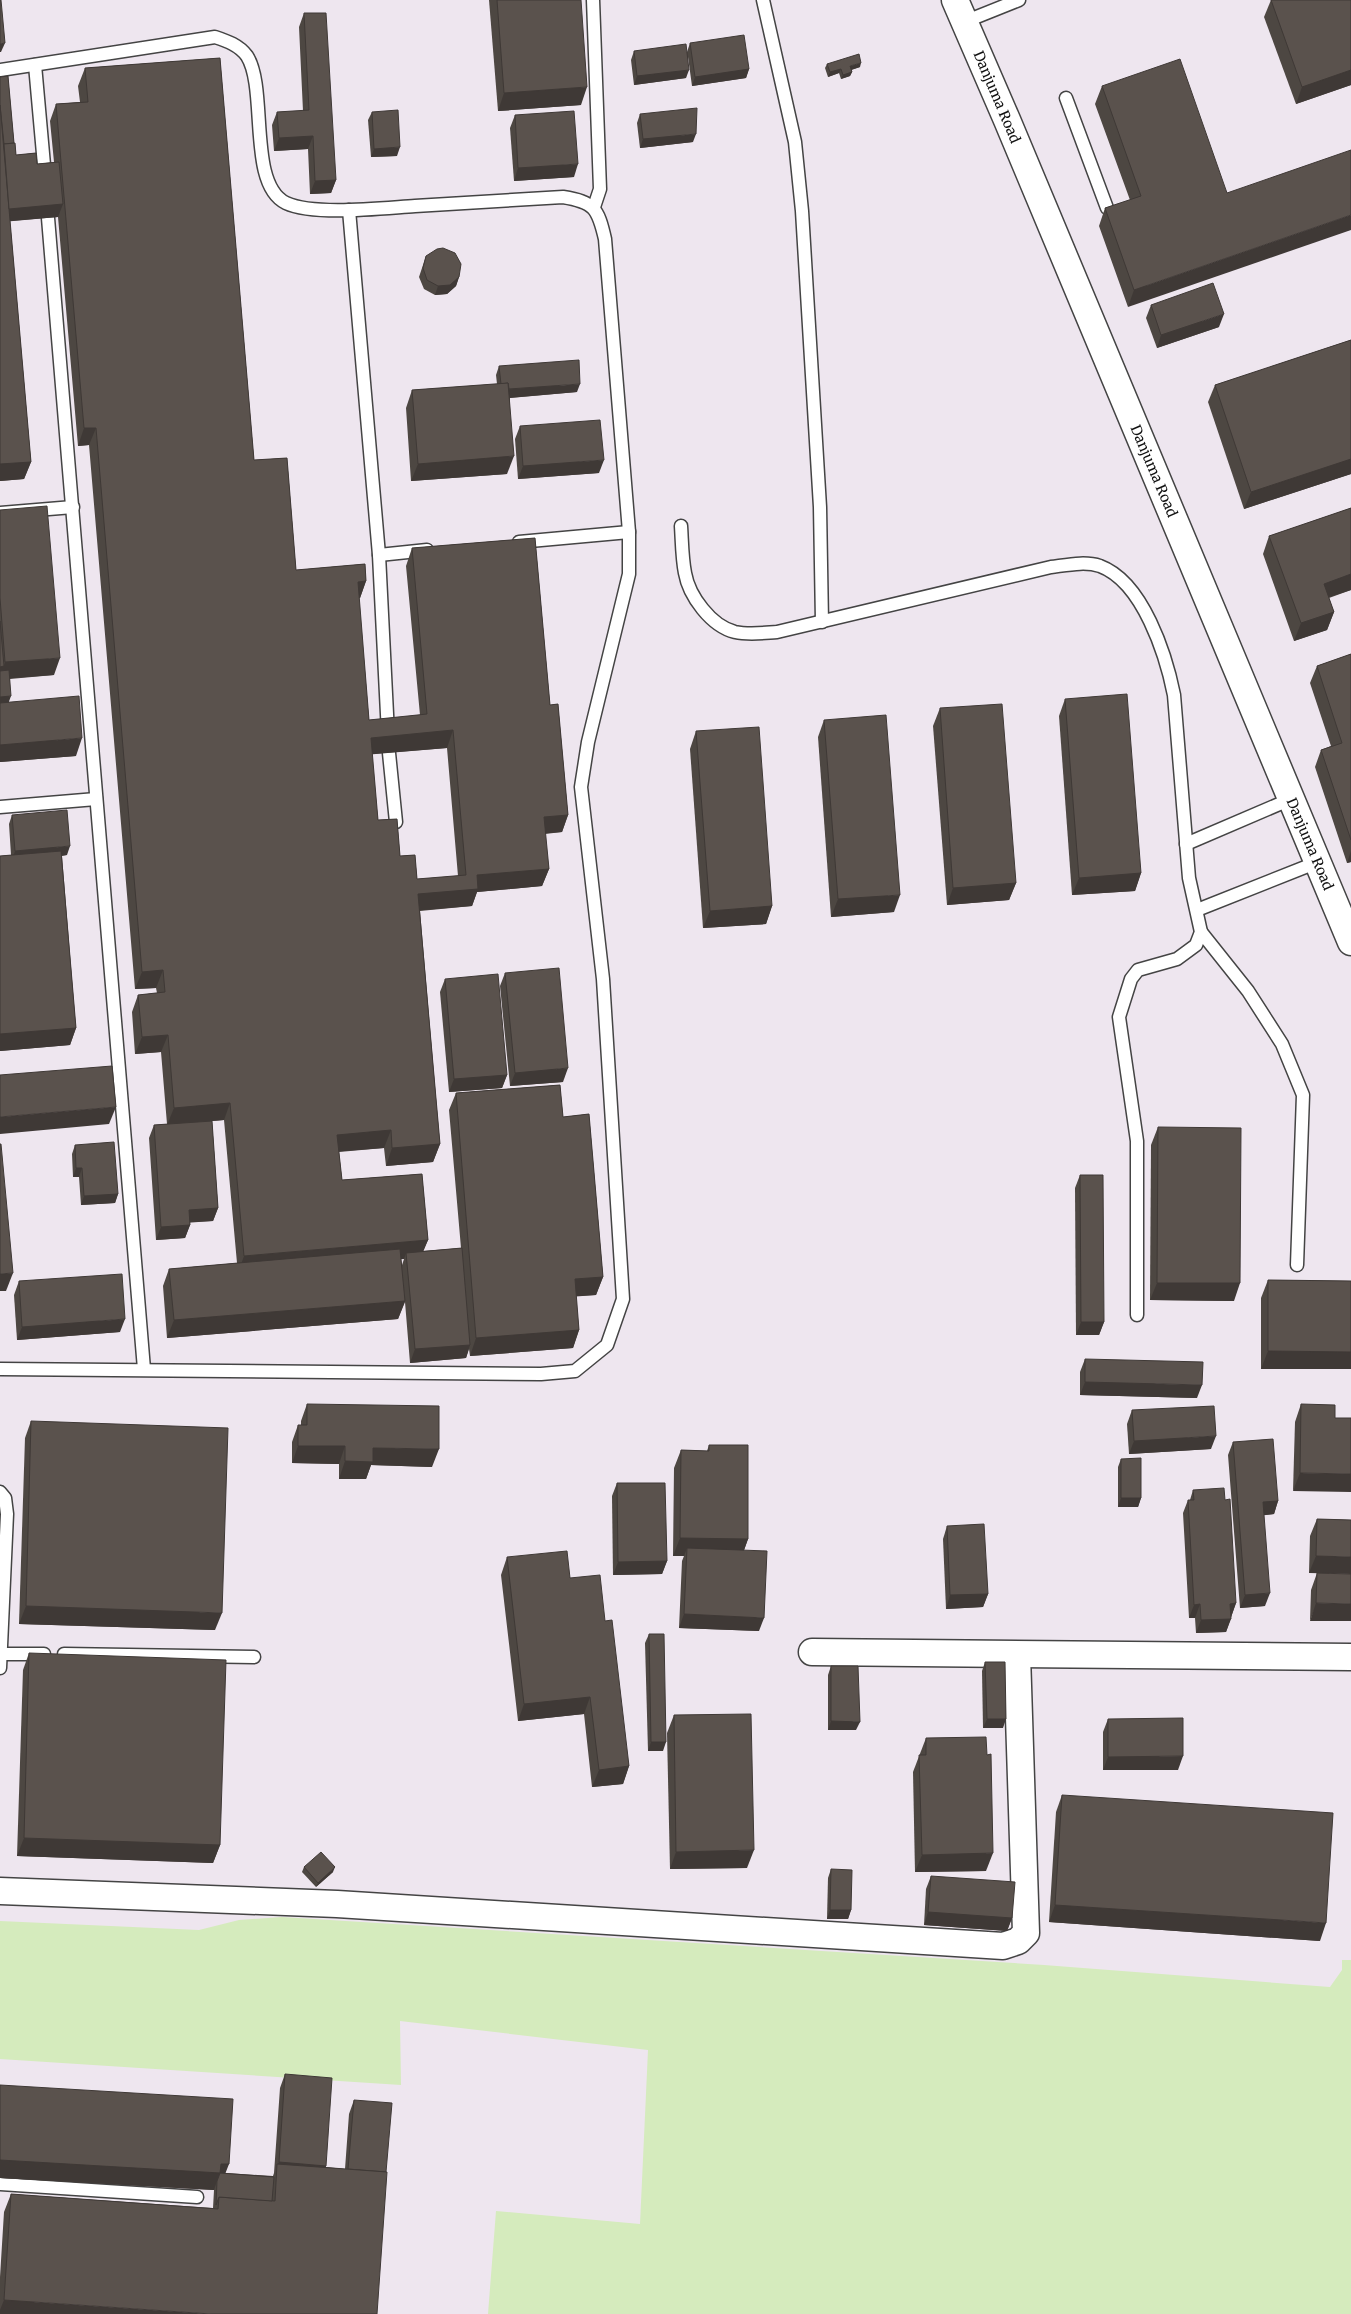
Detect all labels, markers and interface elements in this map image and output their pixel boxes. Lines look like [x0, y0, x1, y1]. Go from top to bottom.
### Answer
street label: Danjuma Road [969, 48, 1025, 146]
street label: Danjuma Road [1126, 422, 1182, 520]
street label: Danjuma Road [1282, 795, 1338, 893]

